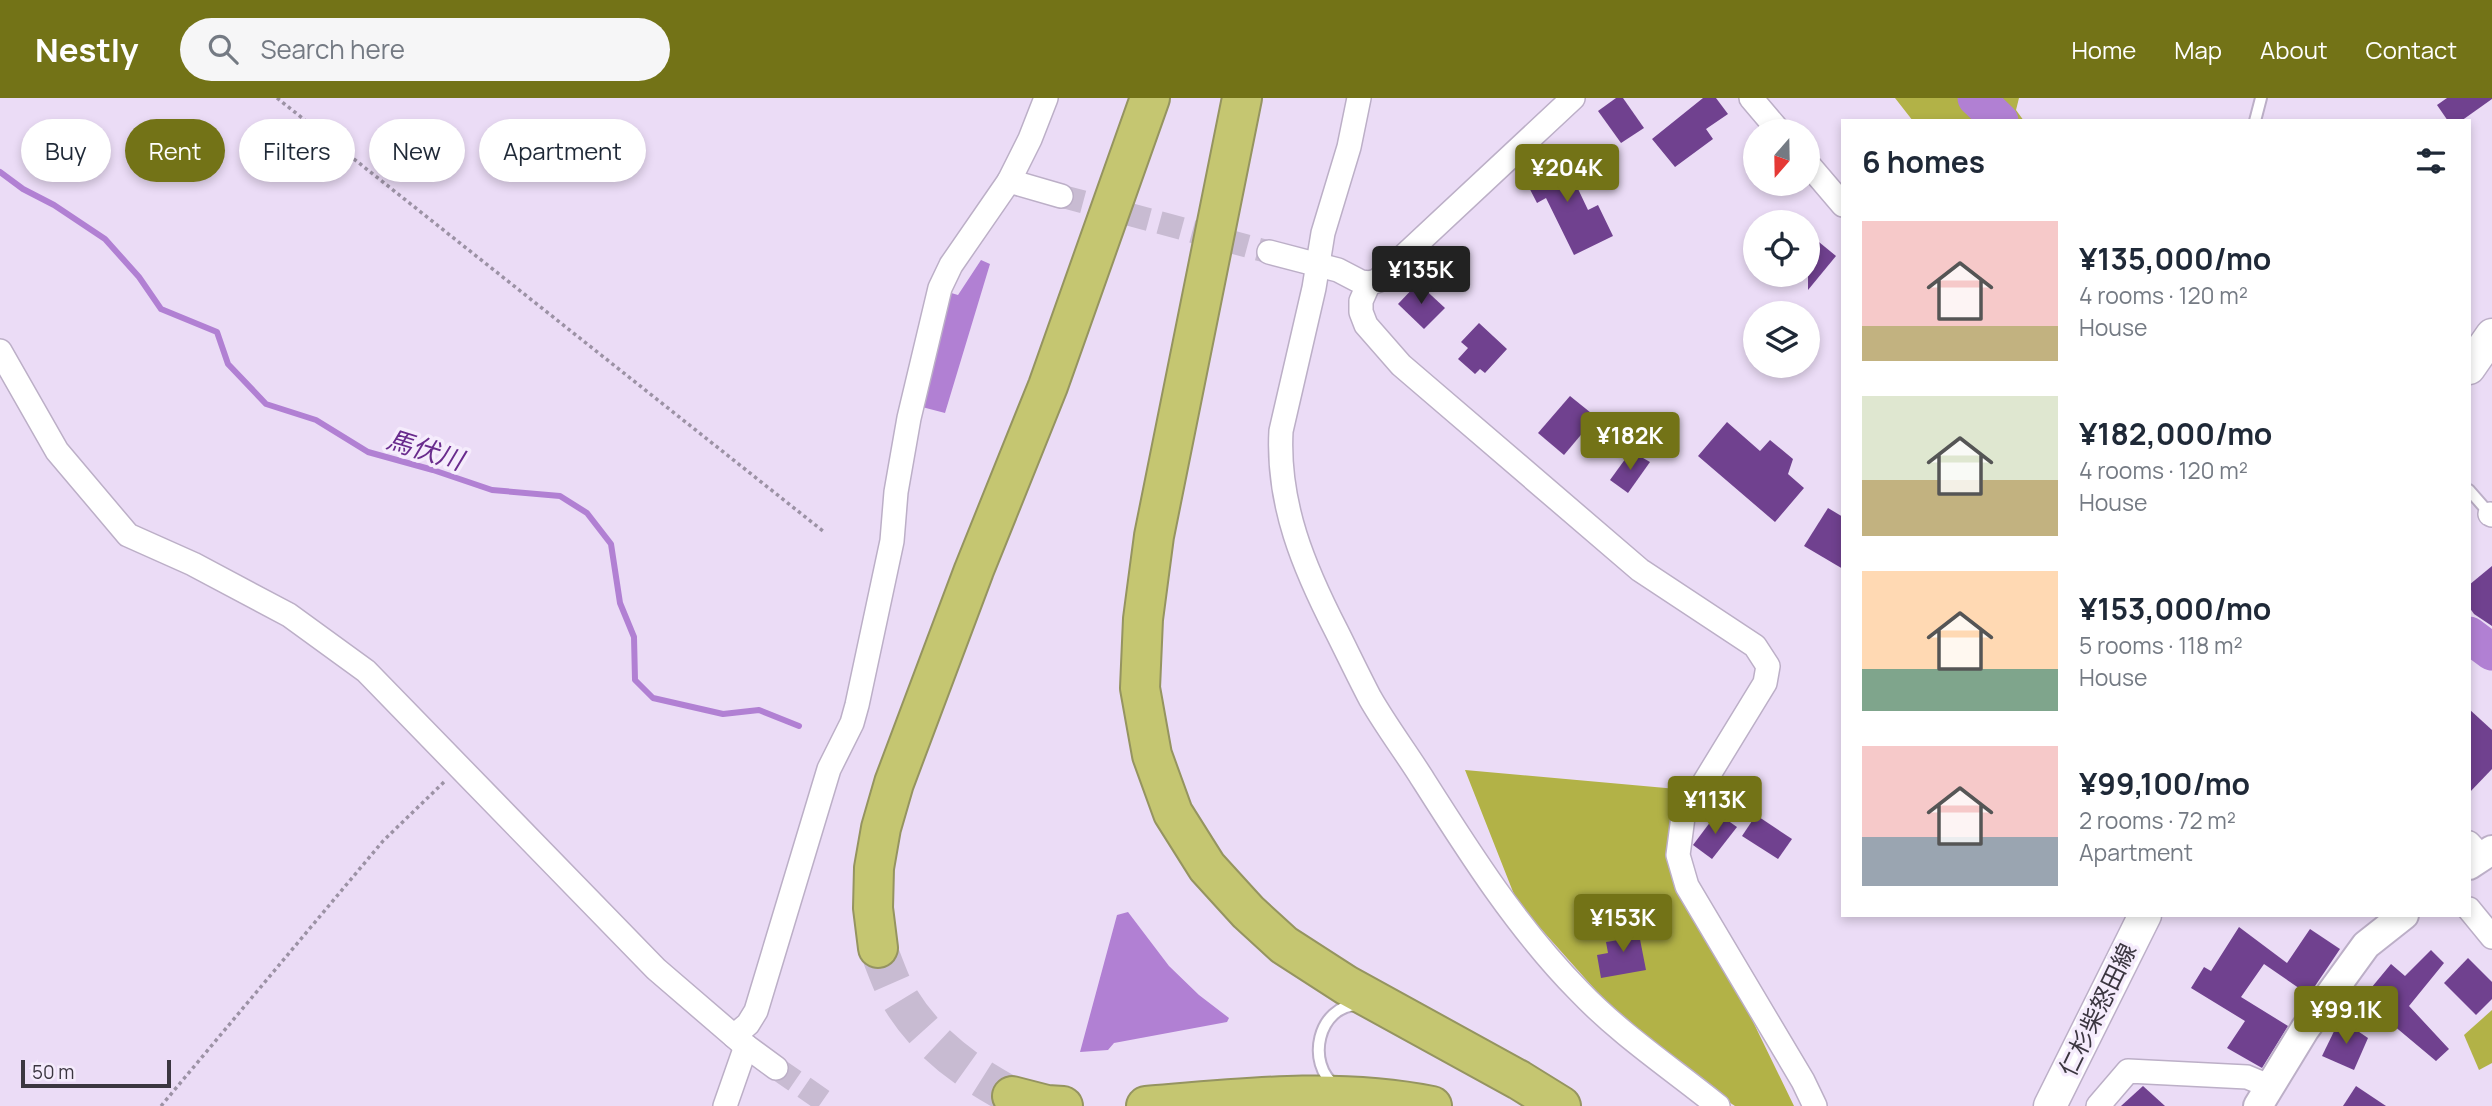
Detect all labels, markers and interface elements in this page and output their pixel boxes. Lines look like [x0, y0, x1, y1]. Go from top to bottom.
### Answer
search box [180, 18, 670, 81]
text: Nestly [35, 27, 138, 72]
icon: search [204, 30, 242, 68]
text: Search here [260, 31, 405, 67]
text: Home [2071, 33, 2136, 66]
text: Map [2174, 33, 2222, 66]
text: About [2260, 33, 2328, 66]
text: Contact [2366, 33, 2457, 66]
chip: Buy [21, 119, 111, 182]
chip: Rent [125, 119, 225, 182]
chip: Filters [239, 119, 355, 182]
chip: New [369, 119, 465, 182]
chip: Apartment [479, 119, 646, 182]
north arrow [1743, 119, 1820, 196]
map controls [1743, 119, 1820, 378]
text: 6 homes [1862, 141, 1985, 182]
icon: filters [2412, 142, 2450, 180]
pin: ¥204K [1518, 144, 1616, 204]
text: ¥204K [1531, 151, 1603, 183]
button: locate [1743, 210, 1820, 287]
text: ¥135,000/mo [2079, 238, 2271, 279]
pin: ¥135K [1372, 246, 1470, 306]
icon: home [1918, 249, 2002, 333]
text: ¥135K [1388, 253, 1454, 285]
text: 4 rooms · 120 m² [2079, 279, 2248, 311]
button: layers [1743, 301, 1820, 378]
text: House [2079, 311, 2148, 343]
pin: ¥182K [1581, 412, 1679, 472]
text: ¥182,000/mo [2079, 413, 2272, 454]
text: ¥182K [1597, 419, 1663, 451]
water label: 馬伏川 [383, 420, 471, 479]
icon: home [1918, 424, 2002, 508]
text: 4 rooms · 120 m² [2079, 454, 2248, 486]
text: House [2079, 486, 2148, 518]
text: ¥153,000/mo [2079, 588, 2271, 629]
icon: home [1918, 599, 2002, 683]
text: 5 rooms · 118 m² [2079, 629, 2243, 661]
text: House [2079, 661, 2148, 693]
text: ¥99,100/mo [2079, 763, 2250, 804]
icon: home [1918, 774, 2002, 858]
pin: ¥113K [1666, 776, 1764, 836]
text: ¥113K [1684, 783, 1746, 815]
text: 2 rooms · 72 m² [2079, 804, 2236, 836]
text: Apartment [2079, 836, 2193, 868]
pin: ¥153K [1574, 894, 1672, 954]
text: ¥153K [1590, 901, 1656, 933]
street label: 仁杉柴怒田線 [2050, 937, 2143, 1081]
pin: ¥99.1K [2289, 986, 2403, 1046]
text: ¥99.1K [2310, 993, 2382, 1025]
scale bar [21, 1057, 172, 1089]
text: 50 m [32, 1059, 74, 1085]

